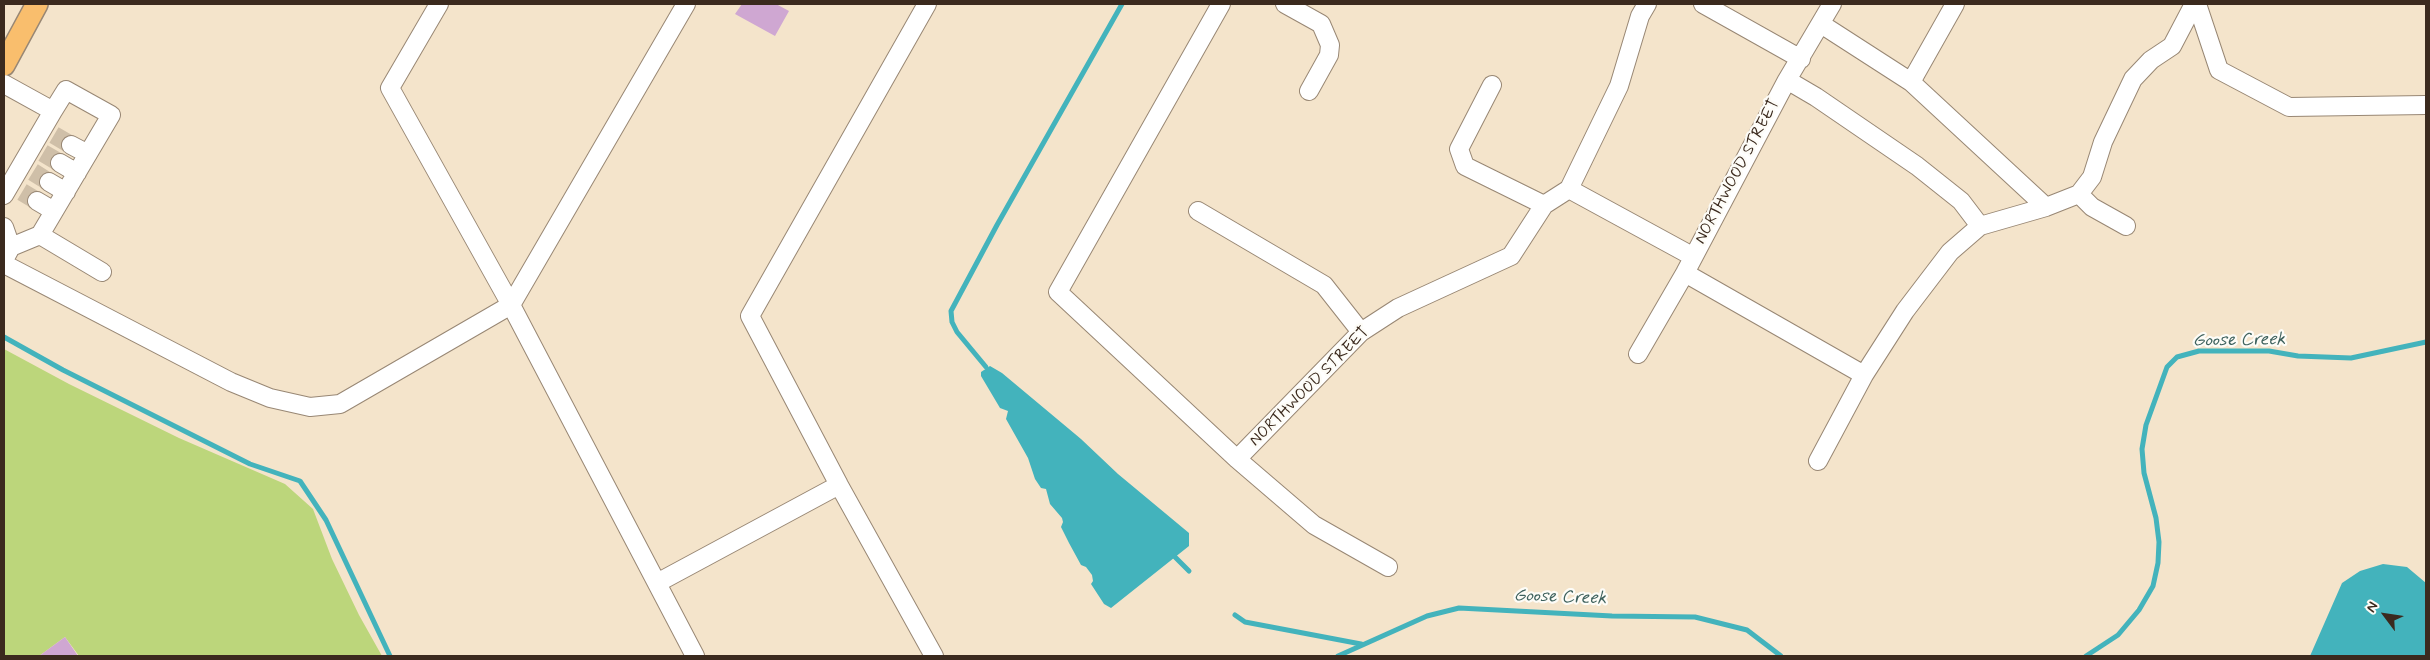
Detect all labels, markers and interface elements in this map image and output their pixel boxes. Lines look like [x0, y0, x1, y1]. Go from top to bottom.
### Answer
street label: NORTHWOOD STREET [1692, 96, 1784, 248]
street label: NORTHWOOD STREET [1246, 323, 1374, 451]
water label: Goose Creek [2192, 329, 2286, 353]
water label: Goose Creek [1513, 586, 1607, 610]
north arrow [2360, 590, 2410, 640]
text: N [2362, 599, 2382, 616]

